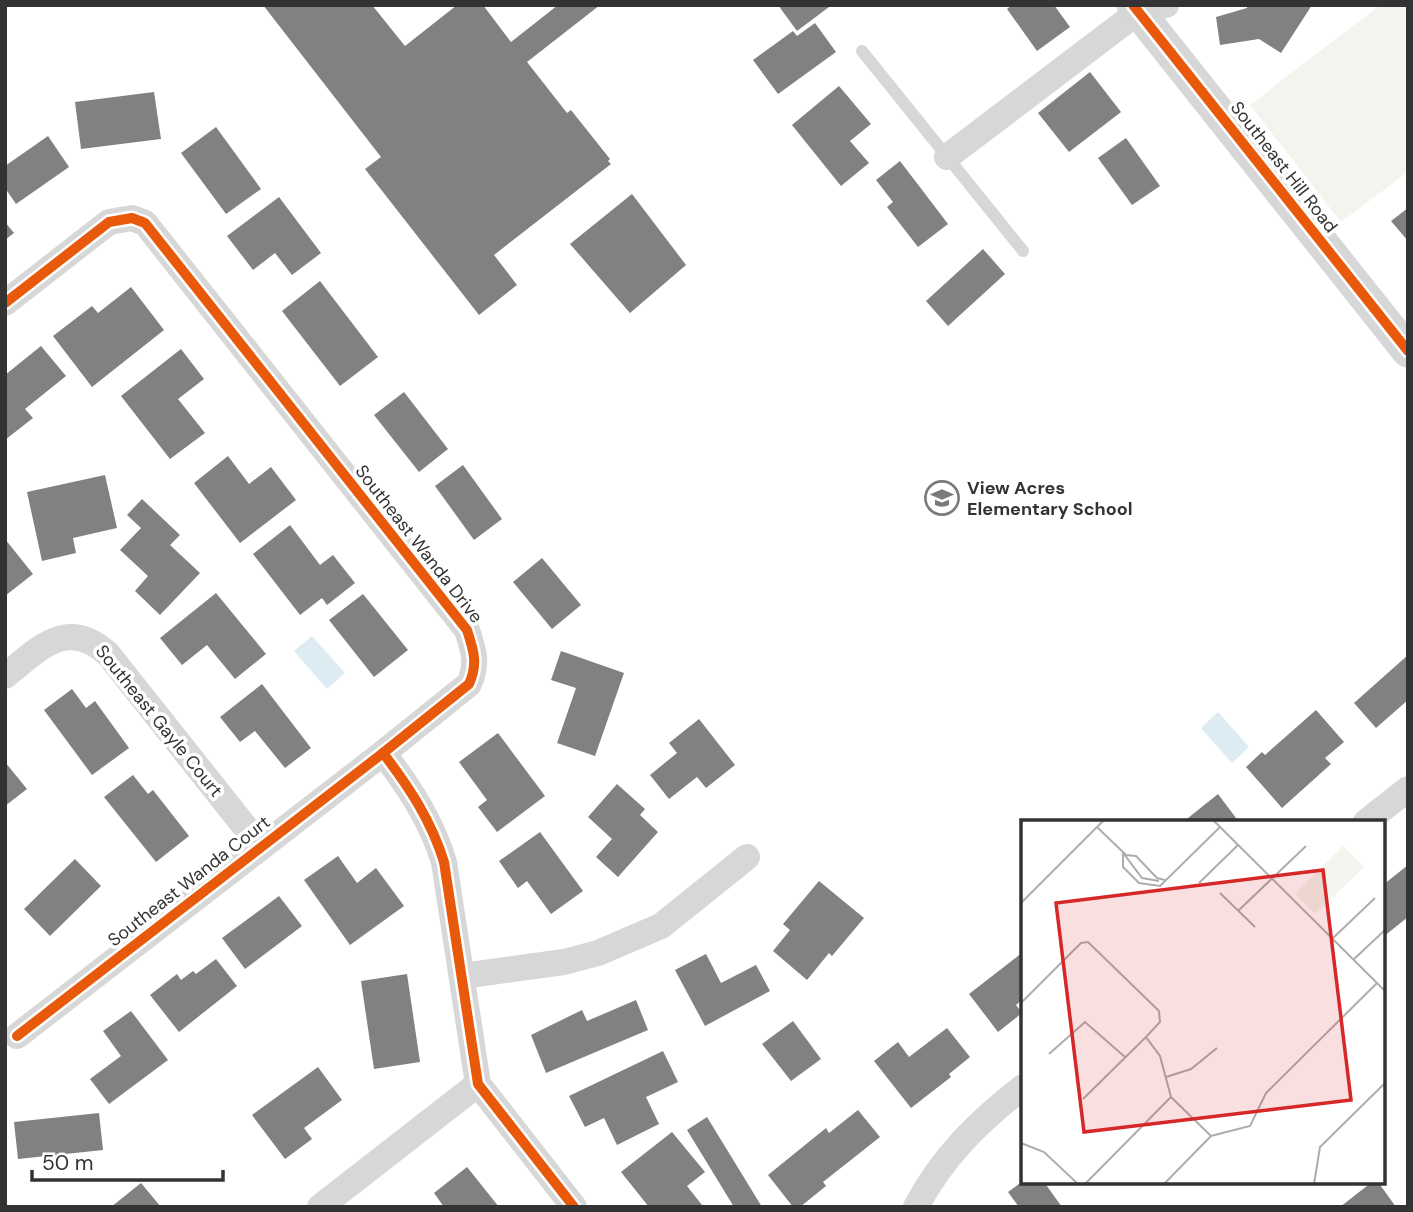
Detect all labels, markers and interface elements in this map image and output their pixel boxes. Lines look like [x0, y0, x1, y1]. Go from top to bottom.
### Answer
street label: Southeast Hill Road [1225, 96, 1343, 238]
street label: Southeast Wanda Drive [350, 460, 488, 628]
place label: View Acres Elementary School [967, 476, 1133, 521]
school or university icon: View Acres Elementary School [923, 479, 961, 517]
street label: Southeast Gayle Court [90, 640, 228, 802]
street label: Southeast Wanda Court [103, 810, 275, 952]
inset map [1021, 820, 1385, 1184]
scale bar [32, 1138, 222, 1182]
text: 50 m [42, 1149, 93, 1177]

